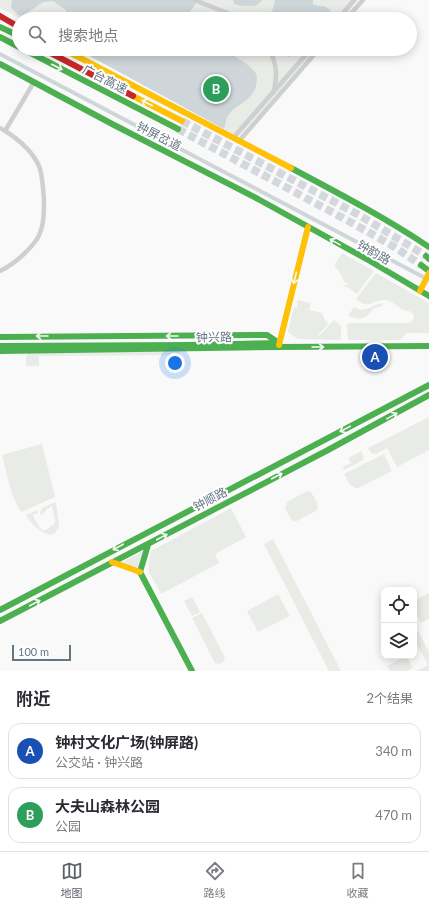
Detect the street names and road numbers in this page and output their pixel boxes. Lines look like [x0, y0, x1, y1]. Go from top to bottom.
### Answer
street label: 广台高速 [80, 61, 130, 97]
street label: 钟屏岔道 [134, 118, 184, 154]
street label: 钟韵路 [355, 237, 393, 267]
street label: 钟兴路 [196, 329, 232, 345]
street label: 钟顺路 [191, 484, 229, 514]

